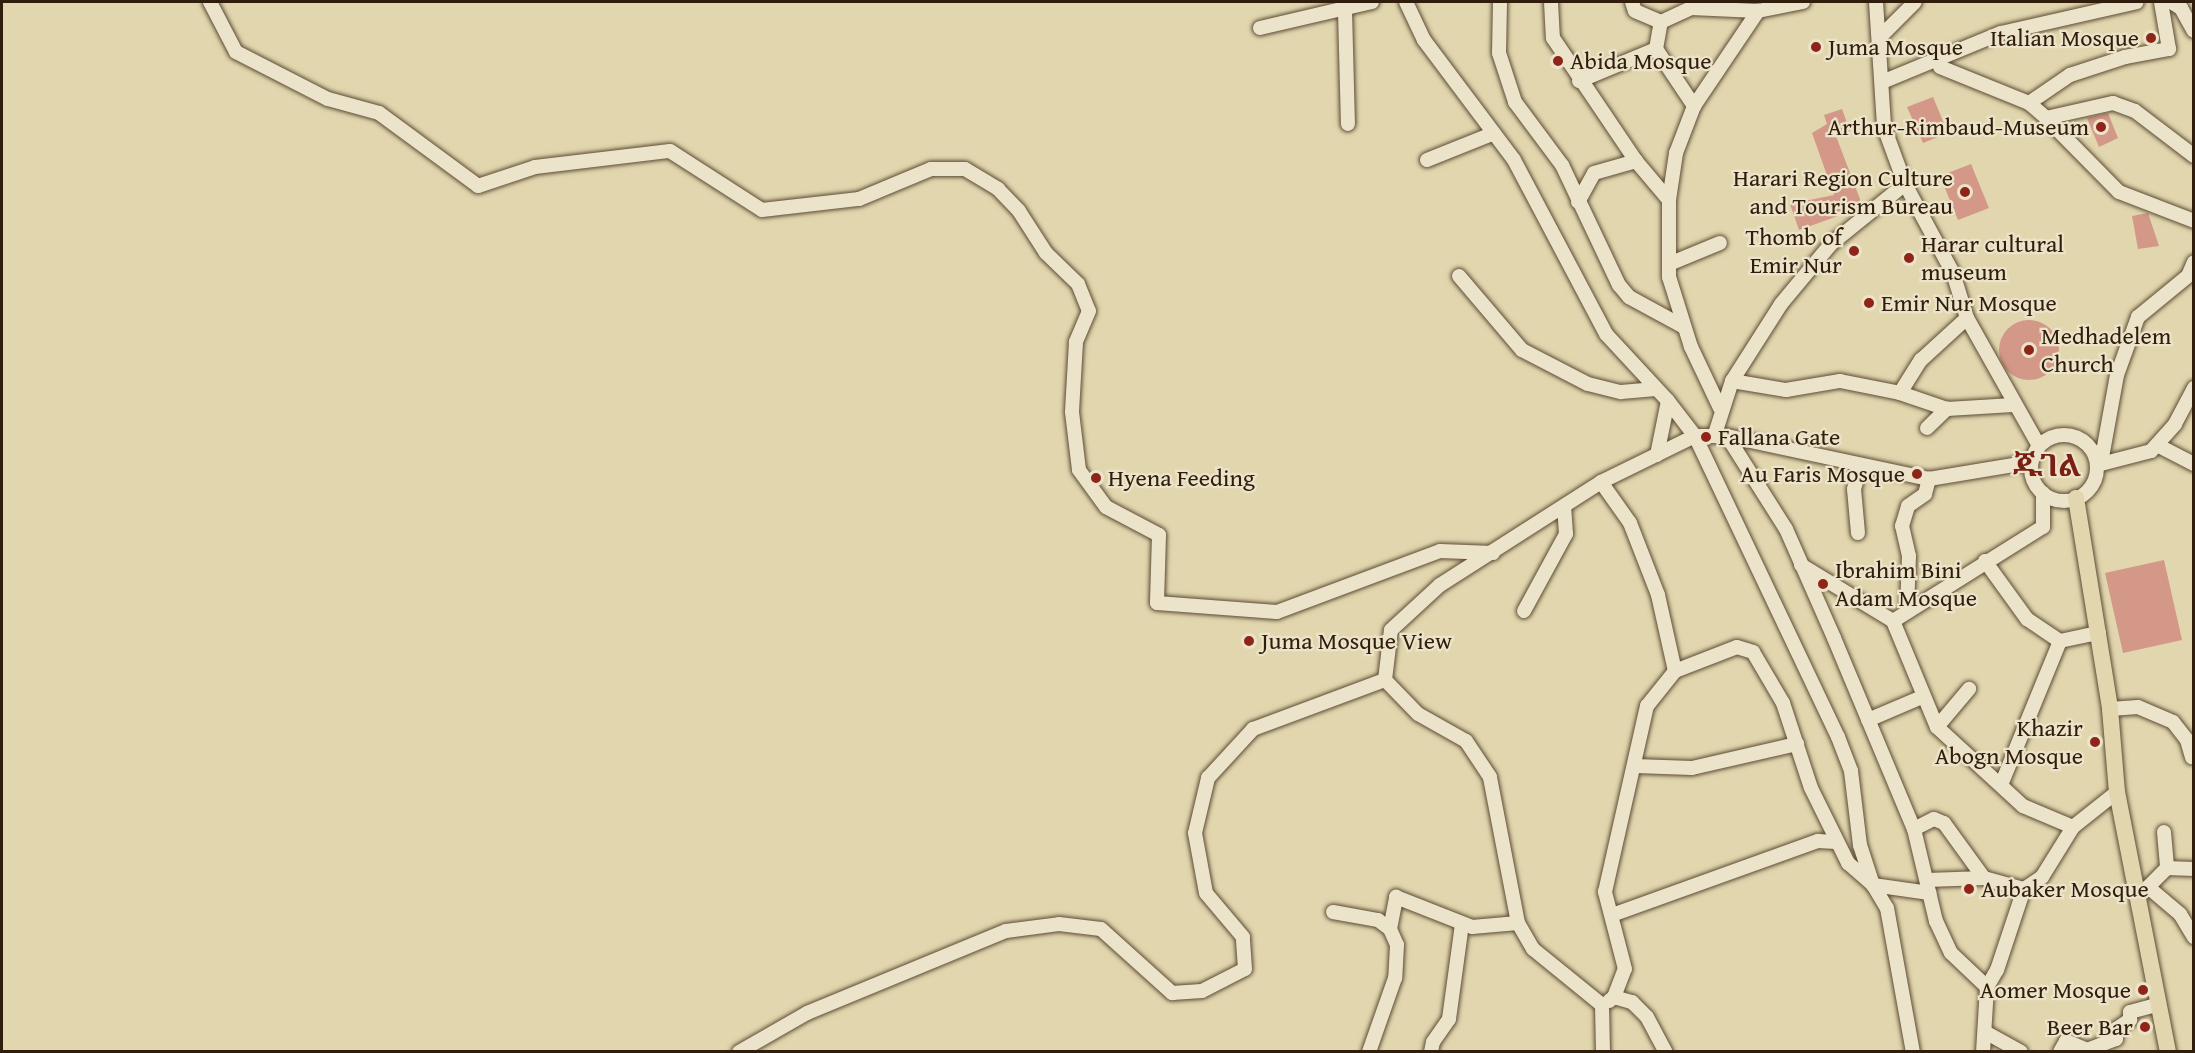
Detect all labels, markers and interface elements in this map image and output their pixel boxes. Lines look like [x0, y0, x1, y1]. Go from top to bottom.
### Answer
place label: Italian Mosque [1990, 24, 2139, 52]
marker: Italian Mosque [2144, 31, 2158, 45]
place label: Juma Mosque [1828, 33, 1963, 61]
marker: Juma Mosque [1809, 40, 1823, 54]
place label: Abida Mosque [1570, 47, 1711, 75]
marker: Abida Mosque [1551, 54, 1565, 68]
place label: Arthur-Rimbaud-Museum [1827, 113, 2089, 141]
marker: Arthur-Rimbaud-Museum [2094, 120, 2108, 134]
place label: Harari Region Culture and Tourism Bureau [1733, 164, 1953, 220]
marker: Harari Region Culture and Tourism Bureau [1958, 185, 1972, 199]
place label: Thomb of Emir Nur [1746, 223, 1842, 279]
place label: Harar cultural museum [1921, 230, 2064, 286]
marker: Thomb of Emir Nur [1847, 244, 1861, 258]
marker: Harar cultural museum [1902, 251, 1916, 265]
place label: Emir Nur Mosque [1881, 289, 2057, 317]
marker: Emir Nur Mosque [1862, 296, 1876, 310]
place label: Medhadelem Church [2041, 322, 2171, 378]
marker: Medhadelem Church [2022, 343, 2036, 357]
place label: Fallana Gate [1718, 423, 1840, 451]
marker: Fallana Gate [1699, 430, 1713, 444]
district label: ጁገል [2013, 447, 2081, 483]
place label: Au Faris Mosque [1740, 460, 1905, 488]
place label: Hyena Feeding [1108, 464, 1255, 492]
marker: Au Faris Mosque [1910, 467, 1924, 481]
marker: Hyena Feeding [1089, 471, 1103, 485]
place label: Ibrahim Bini Adam Mosque [1835, 556, 1977, 612]
marker: Ibrahim Bini Adam Mosque [1816, 577, 1830, 591]
place label: Juma Mosque View [1261, 627, 1452, 655]
marker: Juma Mosque View [1242, 634, 1256, 648]
place label: Khazir Abogn Mosque [1935, 714, 2083, 770]
marker: Khazir Abogn Mosque [2088, 735, 2102, 749]
place label: Aubaker Mosque [1981, 875, 2149, 903]
marker: Aubaker Mosque [1962, 882, 1976, 896]
place label: Aomer Mosque [1980, 976, 2131, 1004]
marker: Aomer Mosque [2136, 983, 2150, 997]
place label: Beer Bar [2047, 1013, 2133, 1041]
marker: Beer Bar [2138, 1020, 2152, 1034]

